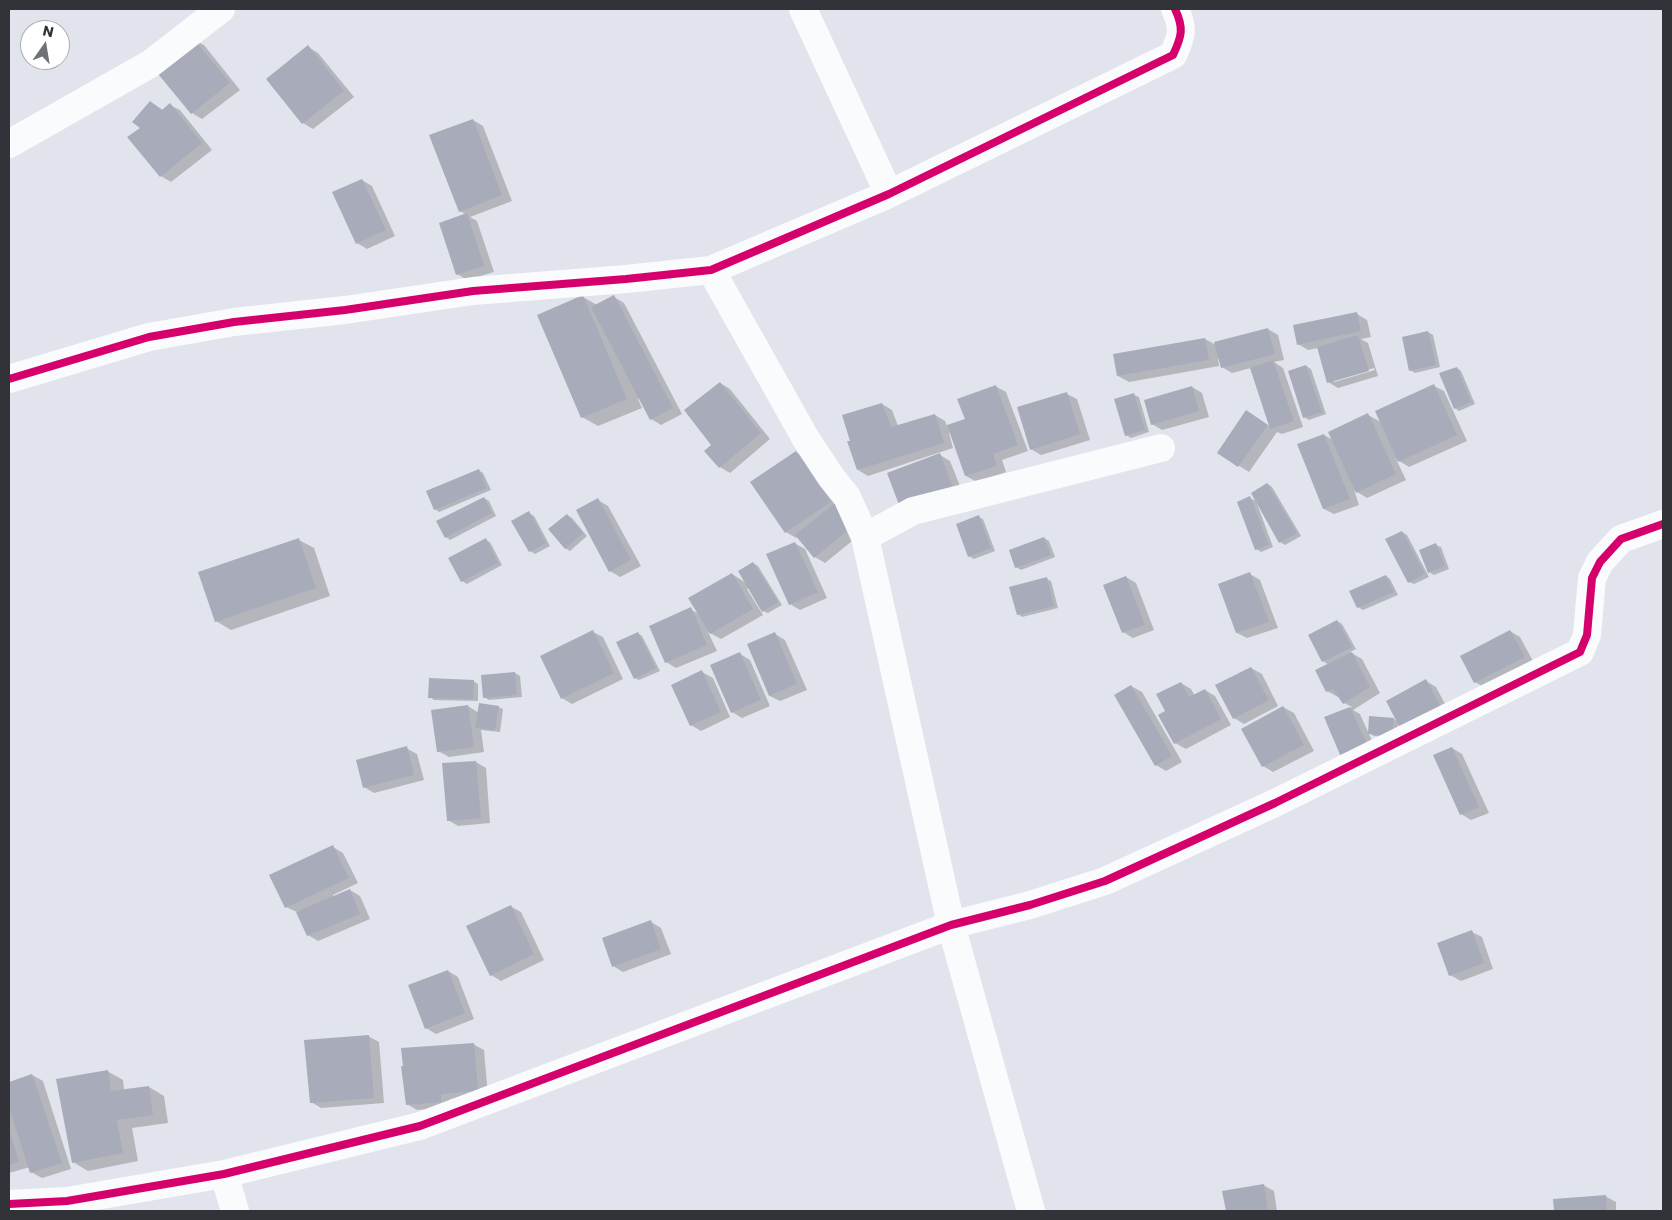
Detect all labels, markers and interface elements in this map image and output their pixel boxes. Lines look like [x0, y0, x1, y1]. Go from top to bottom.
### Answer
north arrow [20, 20, 70, 70]
text: N [41, 20, 56, 42]

